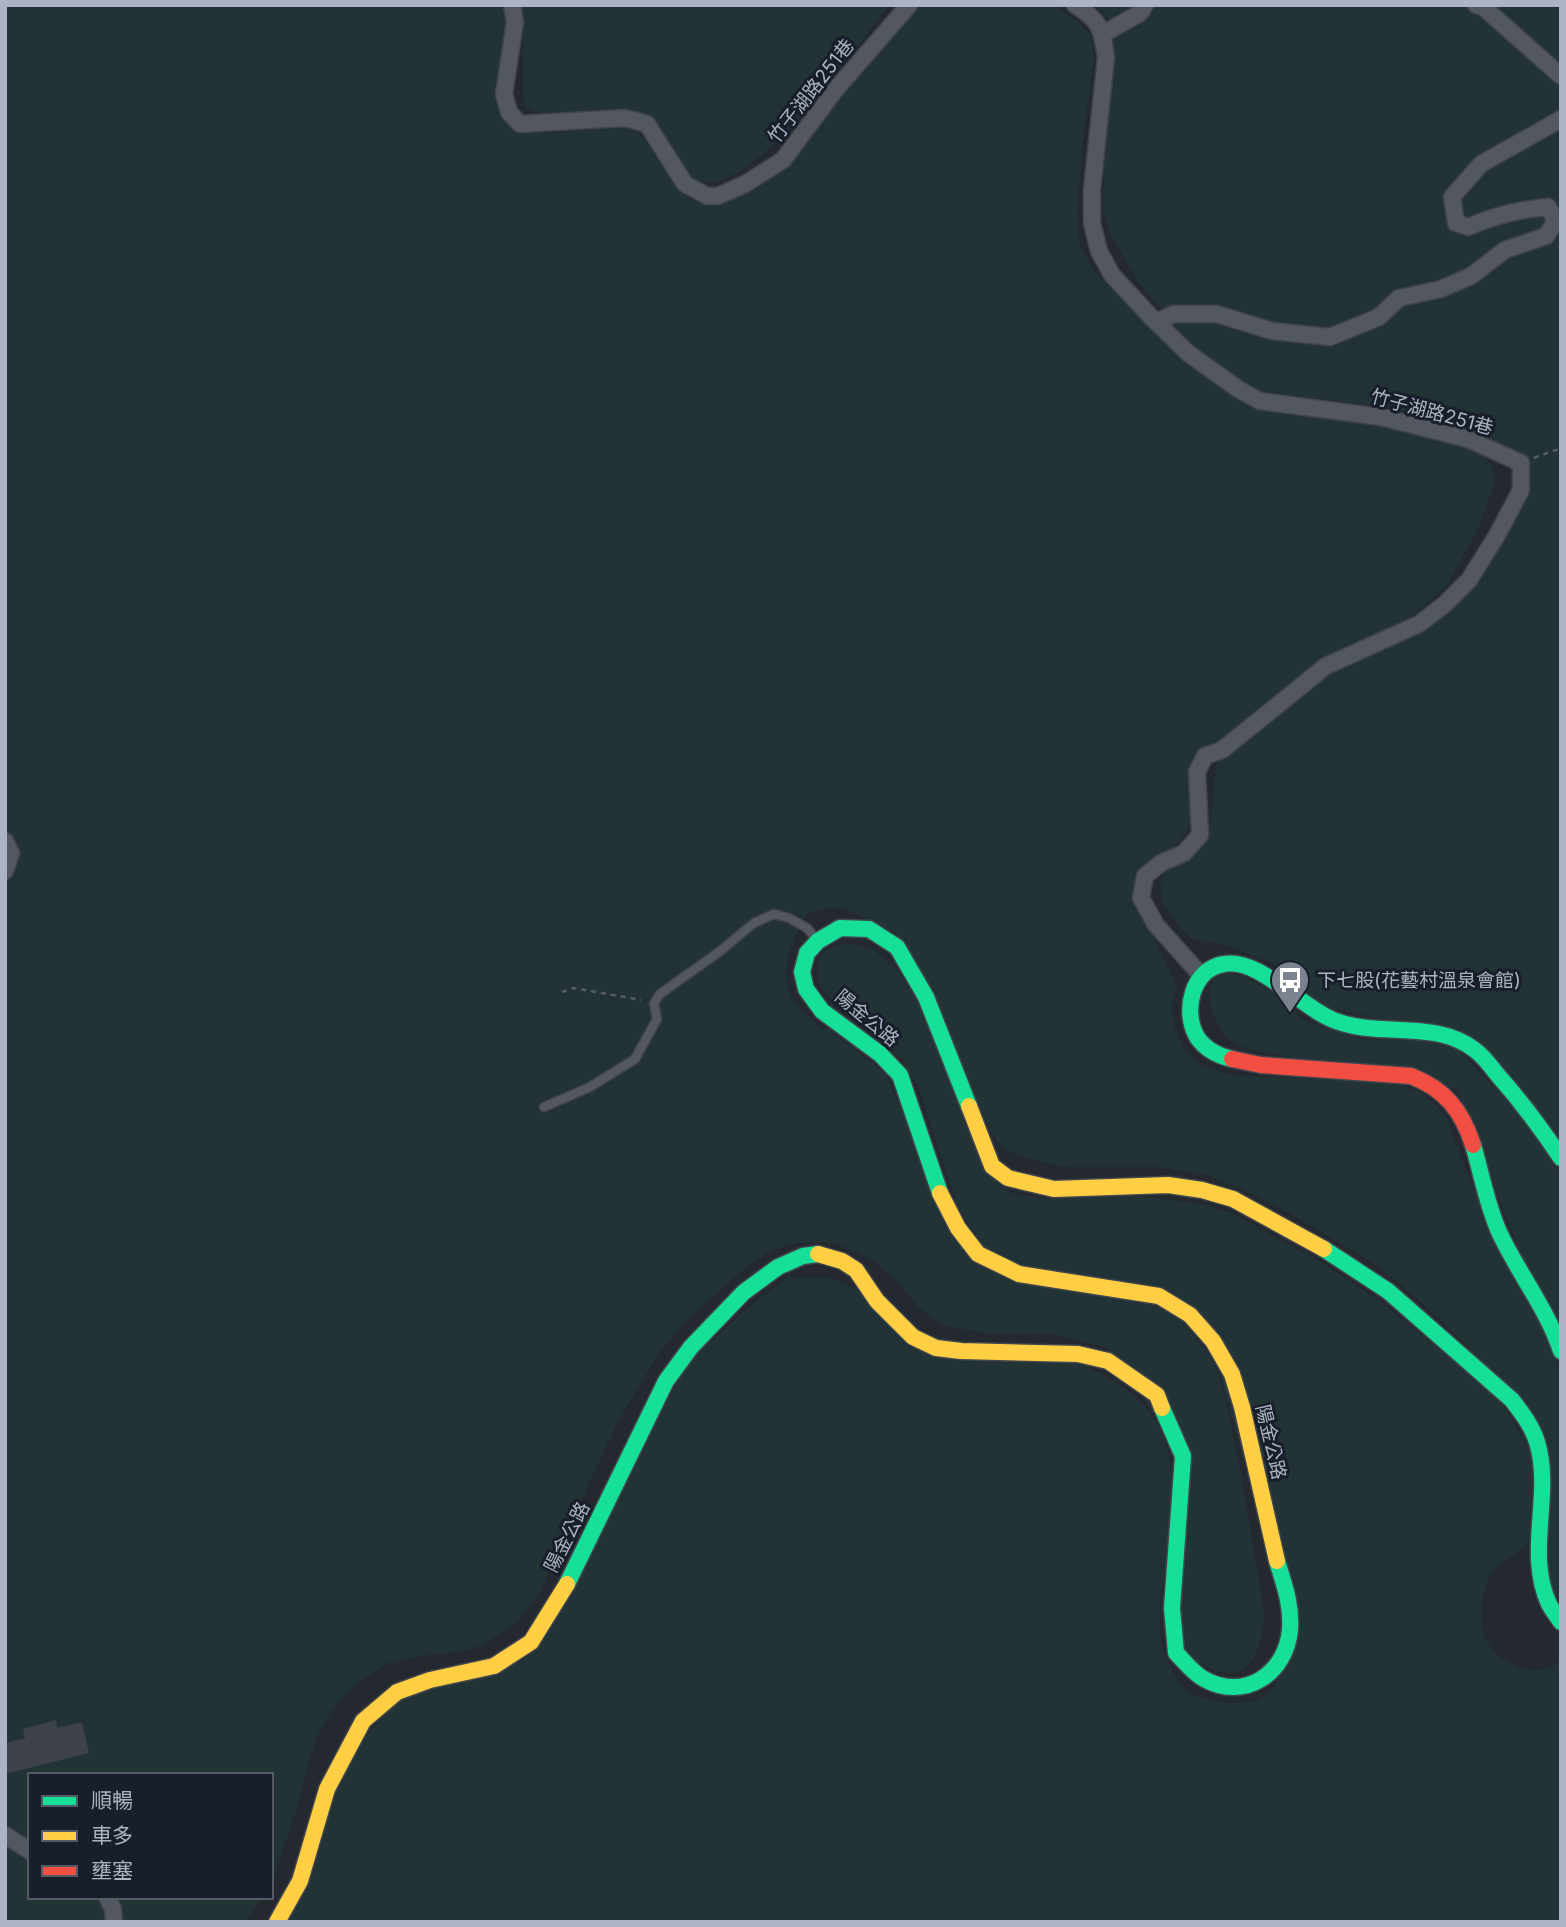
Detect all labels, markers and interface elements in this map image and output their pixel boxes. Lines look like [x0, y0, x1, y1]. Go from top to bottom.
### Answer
street label: 竹子湖路251巷 [763, 34, 859, 148]
street label: 竹子湖路251巷 [1368, 385, 1496, 439]
bus stop icon: 下七股(花藝村溫泉會館) [1269, 959, 1311, 1014]
place label: 下七股(花藝村溫泉會館) [1317, 969, 1521, 992]
street label: 陽金公路 [830, 985, 904, 1051]
street label: 陽金公路 [1251, 1402, 1291, 1482]
street label: 陽金公路 [539, 1498, 595, 1576]
legend [28, 1773, 273, 1899]
text: 順暢 [91, 1788, 133, 1813]
text: 車多 [91, 1823, 133, 1848]
text: 壅塞 [91, 1858, 133, 1883]

